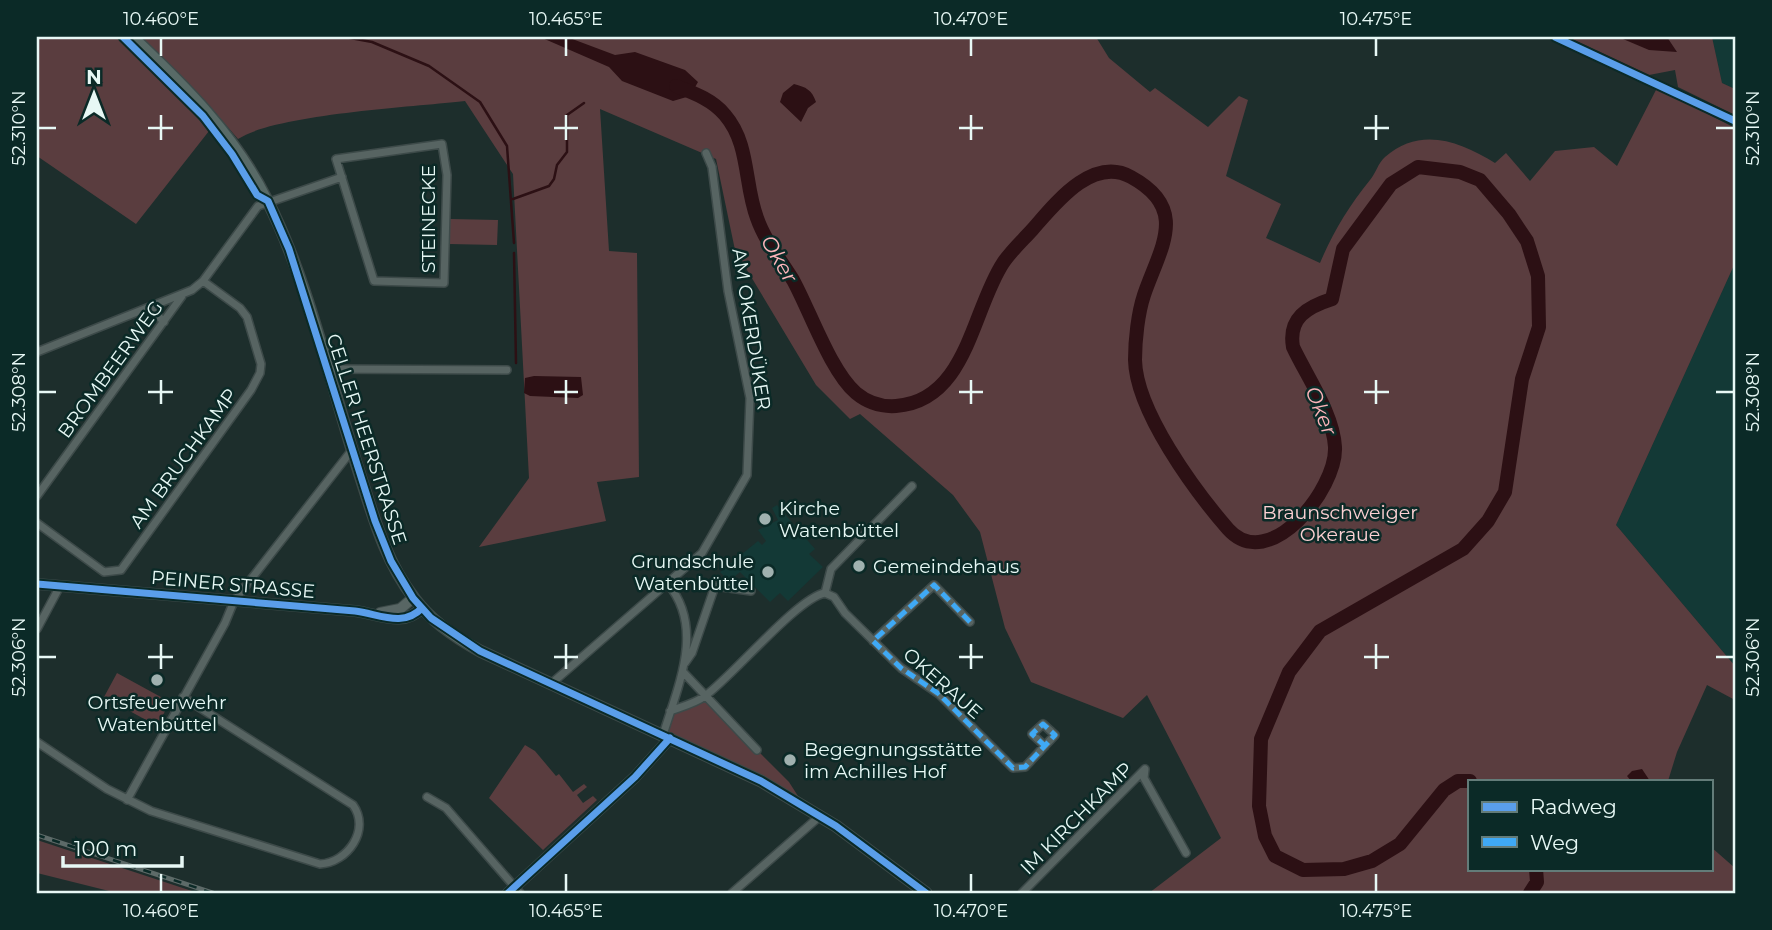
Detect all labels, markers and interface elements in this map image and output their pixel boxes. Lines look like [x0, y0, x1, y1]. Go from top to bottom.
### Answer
text: 10.460°E [123, 8, 199, 30]
text: 10.465°E [529, 8, 603, 30]
text: 10.470°E [934, 8, 1008, 30]
text: 10.475°E [1340, 8, 1412, 30]
north arrow [60, 60, 130, 130]
text: N [86, 66, 102, 89]
text: 52.310°N [8, 90, 30, 166]
text: 52.310°N [1742, 90, 1764, 166]
street label: STEINECKE [417, 165, 440, 273]
water label: Oker [756, 231, 803, 287]
street label: AM OKERDÜKER [727, 247, 776, 412]
street label: BROMBEERWEG [53, 296, 168, 442]
street label: CELLER HEERSTRASSE [322, 331, 412, 548]
text: 52.308°N [8, 352, 30, 432]
text: 52.308°N [1742, 352, 1764, 432]
water label: Oker [1300, 383, 1343, 440]
street label: AM BRUCHKAMP [125, 384, 242, 533]
place label: Kirche Watenbüttel [779, 497, 899, 542]
park label: Braunschweiger Okeraue [1262, 501, 1418, 546]
marker: Kirche Watenbüttel [757, 511, 773, 527]
place label: Grundschule Watenbüttel [631, 550, 754, 595]
place label: Gemeindehaus [873, 555, 1019, 578]
marker: Gemeindehaus [851, 558, 867, 574]
marker: Grundschule Watenbüttel [760, 564, 776, 580]
street label: PEINER STRASSE [150, 566, 316, 603]
text: 52.306°N [8, 617, 30, 697]
text: 52.306°N [1742, 617, 1764, 697]
street label: OKERAUE [899, 643, 987, 724]
marker: Ortsfeuerwehr Watenbüttel [149, 672, 165, 688]
place label: Ortsfeuerwehr Watenbüttel [87, 691, 227, 736]
place label: Begegnungsstätte im Achilles Hof [804, 738, 982, 783]
marker: Begegnungsstätte im Achilles Hof [782, 752, 798, 768]
street label: IM KIRCHKAMP [1015, 757, 1137, 879]
legend [1468, 780, 1712, 870]
text: Radweg [1530, 794, 1617, 819]
scale bar [63, 825, 182, 869]
text: Weg [1530, 830, 1579, 855]
text: 100 m [74, 836, 137, 861]
text: 10.460°E [123, 900, 199, 922]
text: 10.465°E [529, 900, 603, 922]
text: 10.470°E [934, 900, 1008, 922]
text: 10.475°E [1340, 900, 1412, 922]

